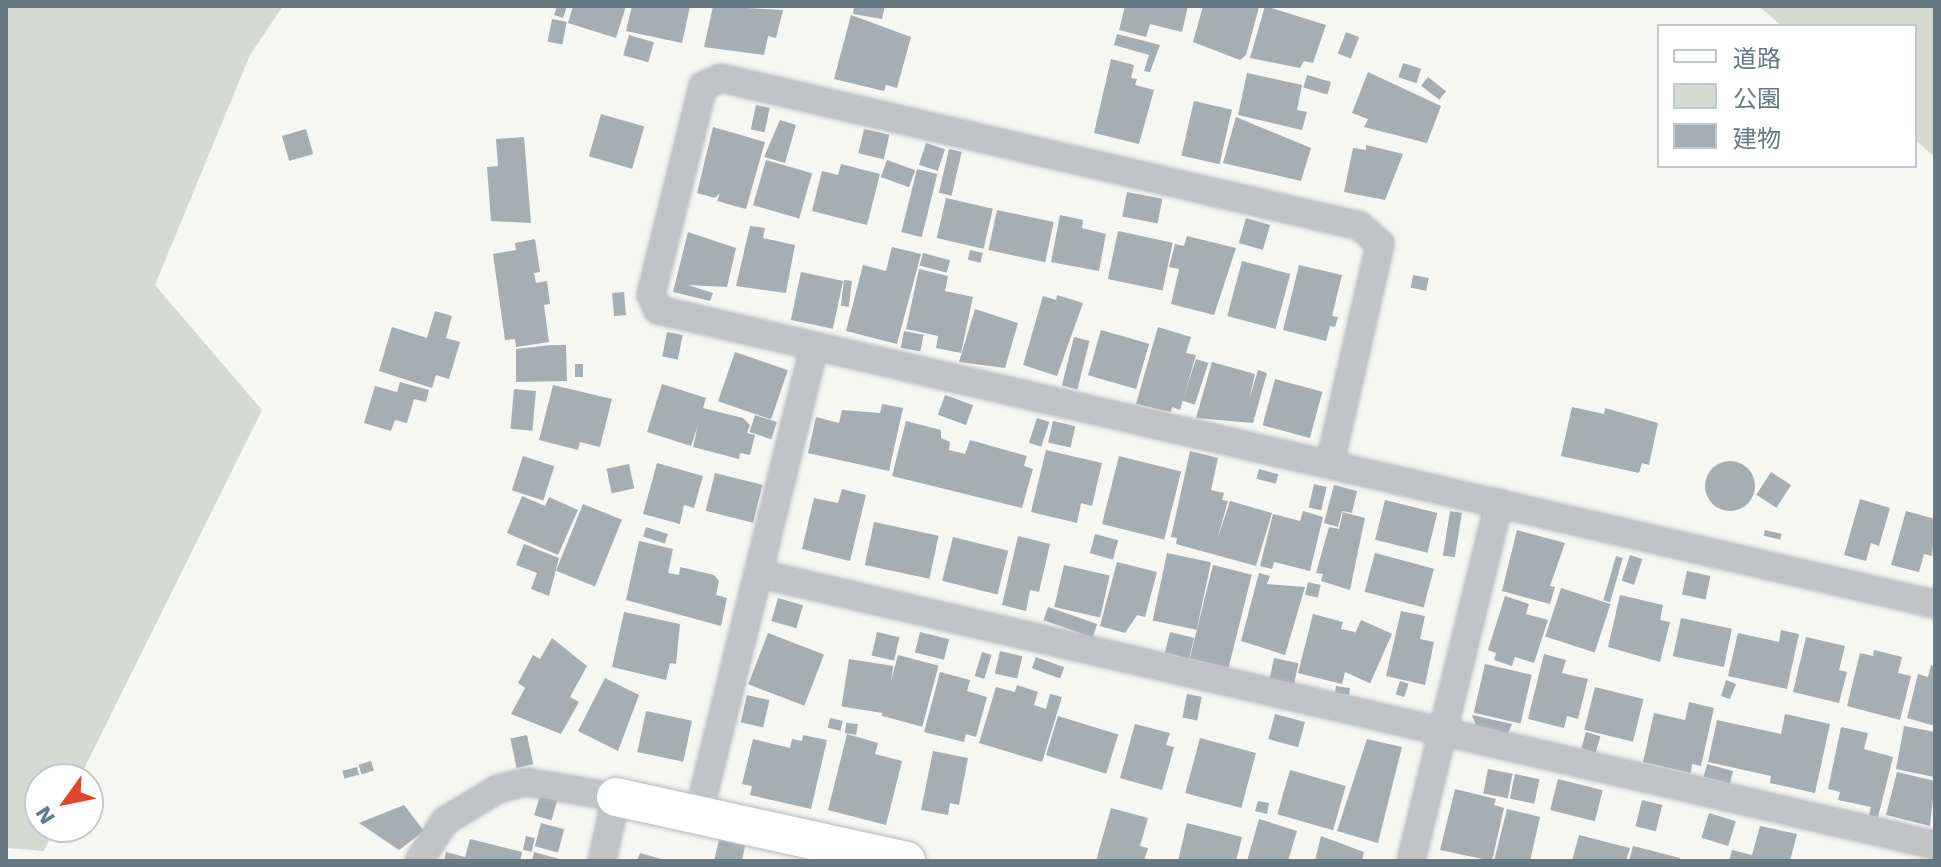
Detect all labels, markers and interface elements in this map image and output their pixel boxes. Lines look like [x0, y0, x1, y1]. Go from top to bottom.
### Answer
legend [1657, 24, 1917, 168]
text: 道路 [1733, 45, 1781, 73]
text: 公園 [1733, 85, 1781, 113]
text: 建物 [1733, 125, 1781, 153]
north arrow [24, 763, 104, 843]
text: N [30, 802, 60, 829]

